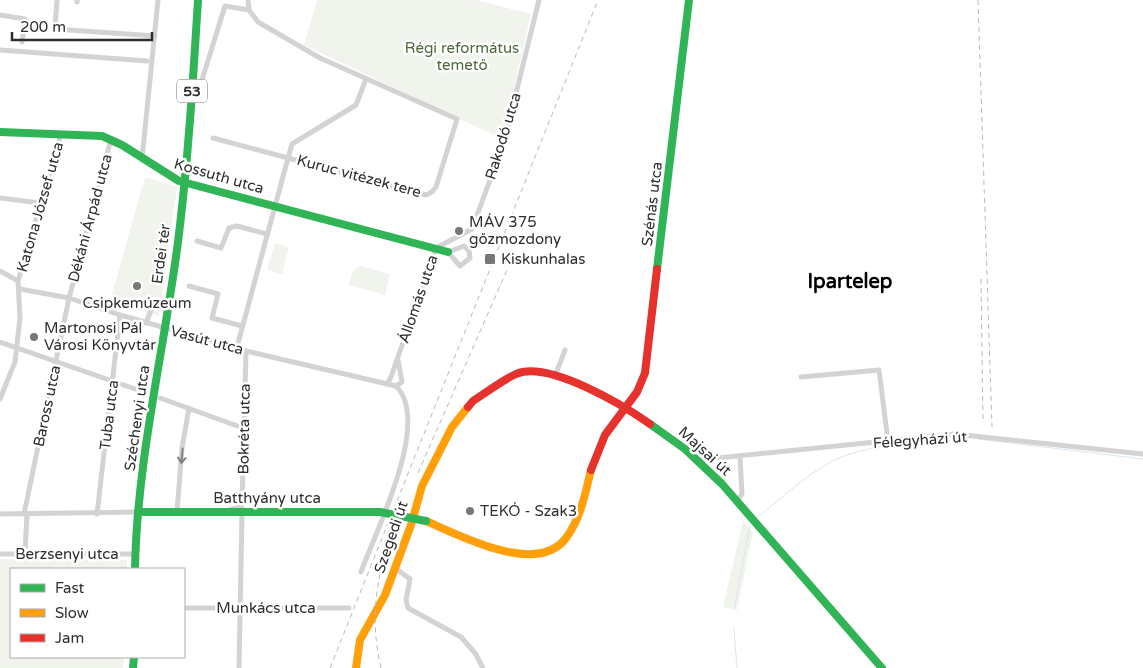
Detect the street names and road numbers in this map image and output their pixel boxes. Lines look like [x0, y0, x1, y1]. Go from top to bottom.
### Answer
road number: 53 [177, 80, 207, 102]
street label: Rakodó utca [481, 90, 525, 182]
street label: Katona József utca [13, 140, 67, 274]
street label: Kuruc vitézek tere [295, 151, 423, 201]
street label: Dékáni Árpád utca [64, 152, 116, 284]
street label: Kossuth utca [172, 155, 266, 197]
street label: Szénás utca [638, 161, 666, 247]
street label: Erdei tér [148, 223, 174, 285]
street label: Állomás utca [394, 252, 442, 346]
street label: Vasút utca [168, 322, 246, 358]
street label: Baross utca [30, 364, 64, 448]
street label: Széchenyi utca [121, 364, 153, 472]
street label: Tuba utca [96, 379, 122, 451]
street label: Bokréta utca [234, 383, 254, 475]
street label: Majsai út [675, 423, 735, 480]
street label: Félegyházi út [872, 428, 968, 452]
street label: Batthyány utca [213, 489, 321, 507]
street label: Szegedi út [370, 498, 412, 575]
street label: Berzsenyi utca [15, 545, 119, 563]
street label: Munkács utca [216, 599, 316, 617]

